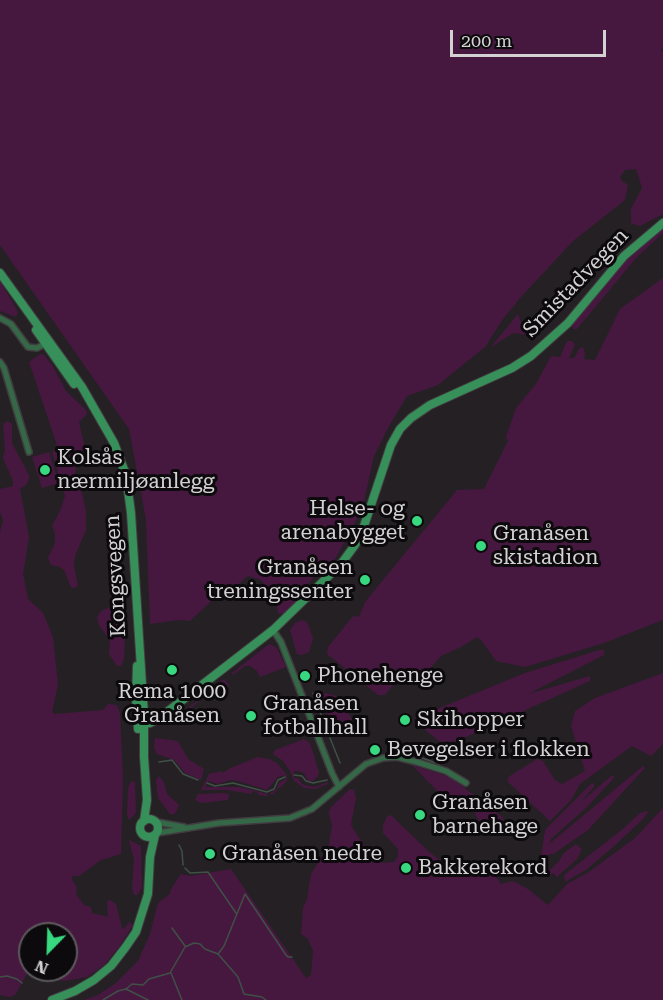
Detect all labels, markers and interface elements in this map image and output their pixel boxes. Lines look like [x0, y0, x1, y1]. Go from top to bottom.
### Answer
scale bar [453, 18, 609, 56]
text: 200 m [461, 30, 512, 51]
street label: Smistadvegen [518, 224, 634, 342]
place label: Kolsås nærmiljøanlegg [57, 445, 215, 495]
marker: Kolsås nærmiljøanlegg [38, 463, 52, 477]
place label: Helse- og arenabygget [281, 496, 405, 546]
street label: Kongsvegen [100, 514, 132, 638]
marker: Helse- og arenabygget [410, 514, 424, 528]
place label: Granåsen skistadion [493, 521, 599, 571]
marker: Granåsen skistadion [474, 539, 488, 553]
place label: Granåsen treningssenter [207, 555, 353, 605]
marker: Granåsen treningssenter [358, 573, 372, 587]
marker: Rema 1000 Granåsen [165, 663, 179, 677]
place label: Phonehenge [317, 663, 443, 689]
marker: Phonehenge [298, 669, 312, 683]
place label: Rema 1000 Granåsen [118, 679, 226, 729]
place label: Granåsen fotballhall [263, 691, 367, 741]
place label: Skihopper [417, 707, 524, 733]
marker: Granåsen fotballhall [244, 709, 258, 723]
marker: Skihopper [398, 713, 412, 727]
place label: Bevegelser i flokken [387, 737, 590, 763]
marker: Bevegelser i flokken [368, 743, 382, 757]
place label: Granåsen barnehage [432, 790, 538, 840]
marker: Granåsen barnehage [413, 808, 427, 822]
place label: Granåsen nedre [222, 841, 382, 867]
marker: Granåsen nedre [203, 847, 217, 861]
place label: Bakkerekord [418, 855, 548, 881]
marker: Bakkerekord [399, 861, 413, 875]
north arrow [18, 922, 78, 982]
text: N [32, 956, 51, 978]

